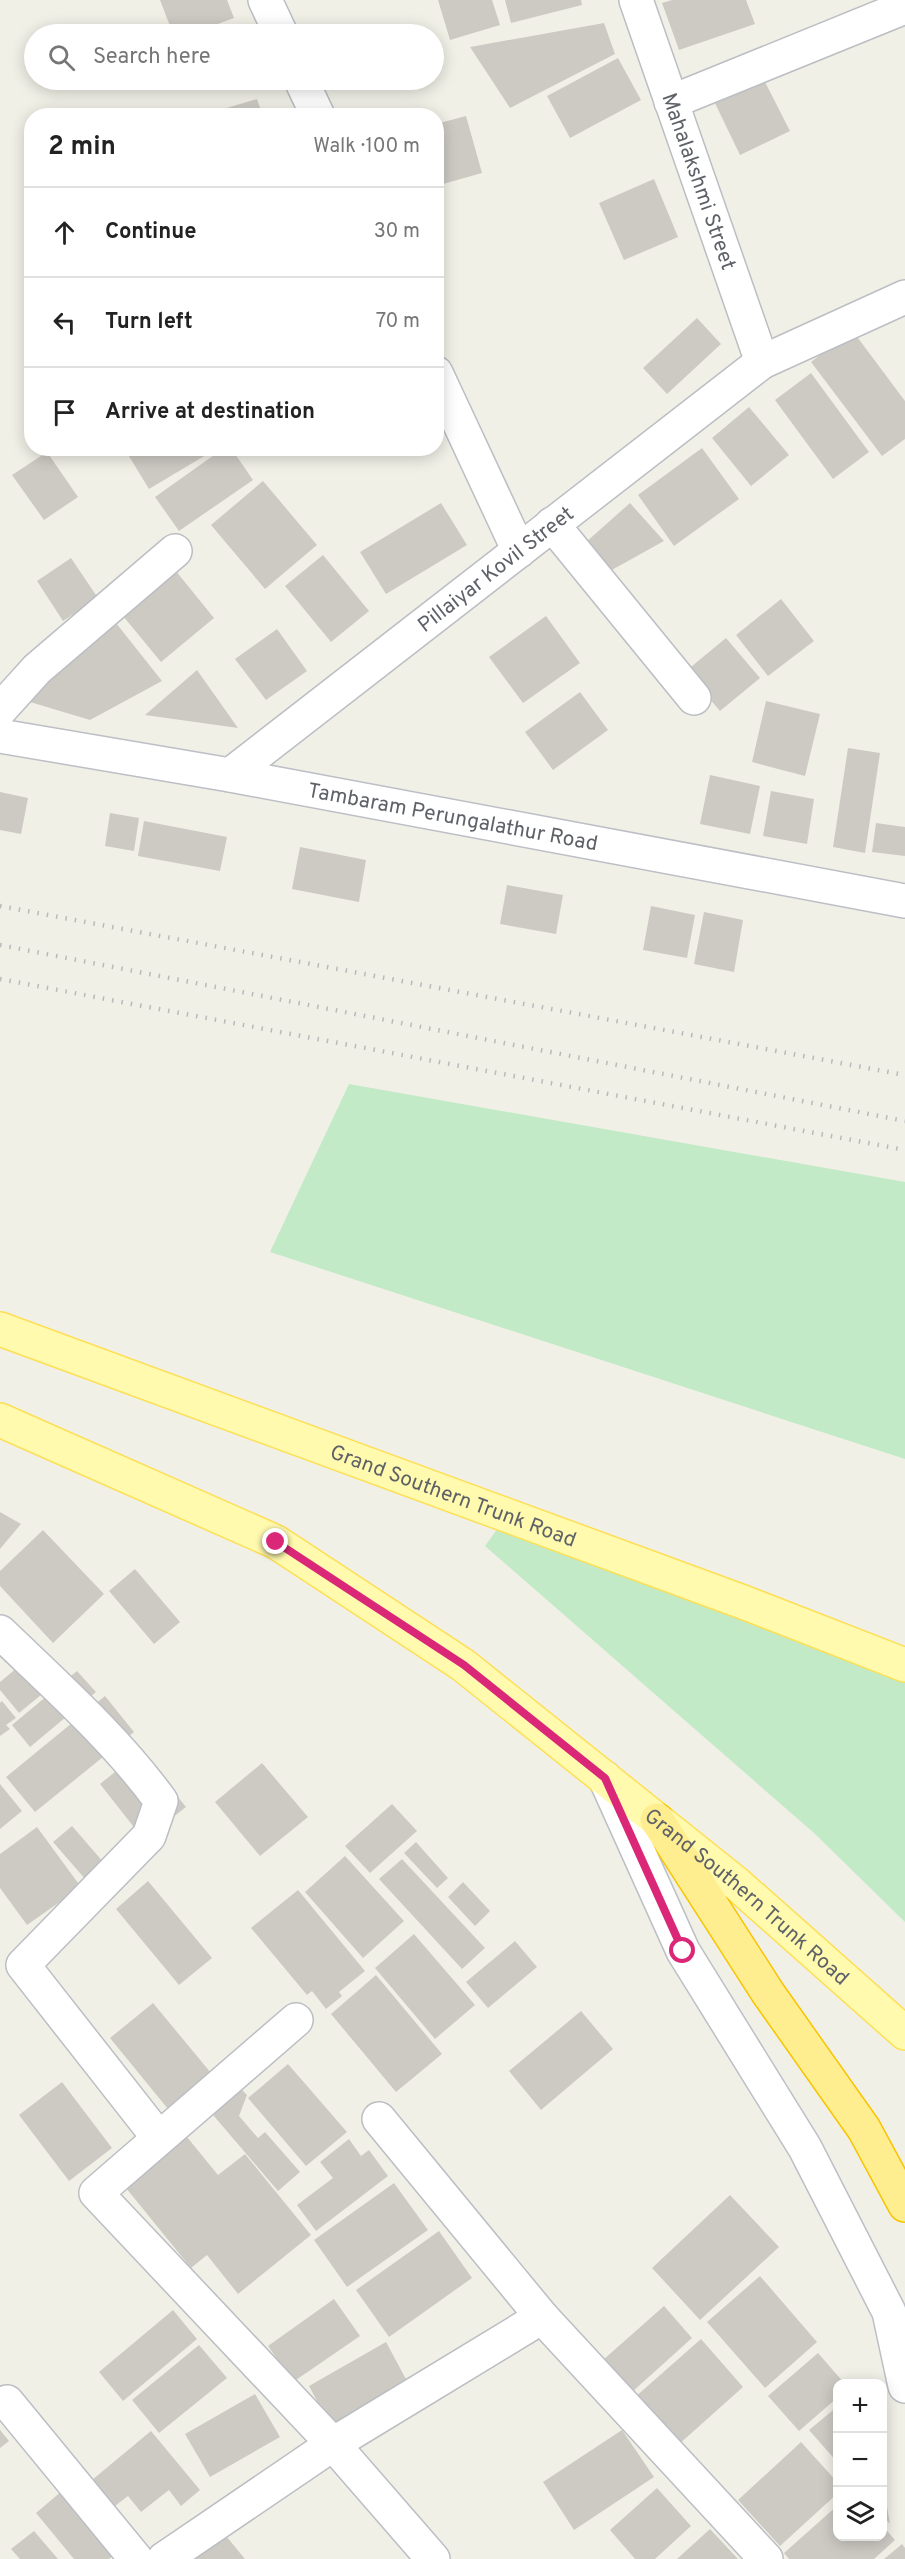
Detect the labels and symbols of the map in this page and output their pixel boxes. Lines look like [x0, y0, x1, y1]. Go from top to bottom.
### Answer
street label: Mahalakshmi Street [654, 90, 741, 274]
street label: Pillaiyar Kovil Street [413, 501, 580, 639]
street label: Tambaram Perungalathur Road [305, 778, 600, 858]
street label: Grand Southern Trunk Road [326, 1439, 580, 1555]
route end [262, 1528, 288, 1554]
street label: Grand Southern Trunk Road [638, 1803, 854, 1992]
route start [669, 1937, 695, 1963]

